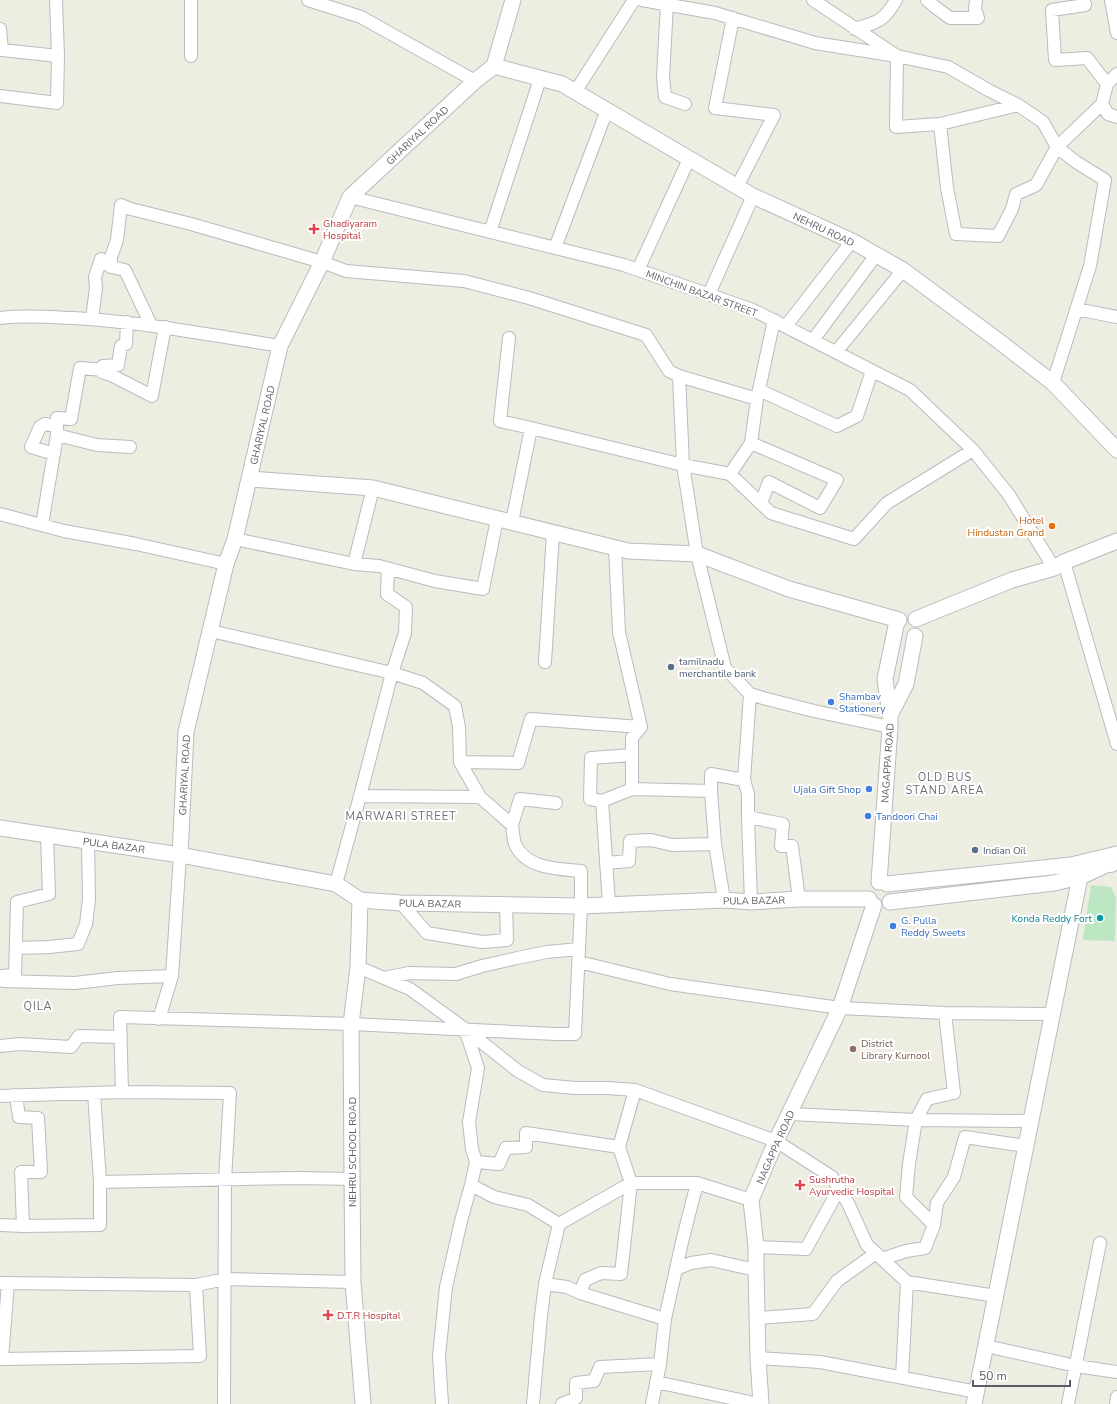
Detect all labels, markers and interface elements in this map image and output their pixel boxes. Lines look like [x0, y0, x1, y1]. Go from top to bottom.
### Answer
street label: GHARIYAL ROAD [383, 103, 452, 168]
street label: NEHRU ROAD [791, 210, 857, 250]
place label: Ghadiyaram Hospital [323, 217, 377, 243]
marker: Ghadiyaram Hospital [308, 223, 320, 235]
street label: MINCHIN BAZAR STREET [644, 267, 759, 321]
street label: GHARIYAL ROAD [247, 384, 279, 466]
place label: Hotel Hindustan Grand [968, 514, 1044, 540]
marker: Hotel Hindustan Grand [1047, 521, 1057, 531]
place label: tamilnadu merchantile bank [679, 655, 757, 681]
marker: tamilnadu merchantile bank [666, 662, 676, 672]
place label: Shambav Stationery [839, 690, 886, 716]
marker: Shambav Stationery [826, 697, 836, 707]
street label: NAGAPPA ROAD [878, 723, 898, 803]
street label: GHARIYAL ROAD [176, 734, 194, 816]
district label: OLD BUS STAND AREA [905, 770, 985, 798]
place label: Ujala Gift Shop [793, 783, 861, 797]
marker: Ujala Gift Shop [864, 784, 874, 794]
district label: MARWARI STREET [345, 809, 457, 824]
place label: Tandoori Chai [876, 810, 938, 824]
marker: Tandoori Chai [863, 811, 873, 821]
street label: PULA BAZAR [82, 835, 146, 857]
place label: Indian Oil [983, 844, 1026, 858]
marker: Indian Oil [970, 845, 980, 855]
street label: PULA BAZAR [723, 893, 786, 909]
street label: PULA BAZAR [399, 896, 462, 912]
place label: Konda Reddy Fort [1011, 912, 1092, 926]
marker: Konda Reddy Fort [1095, 913, 1105, 923]
place label: G. Pulla Reddy Sweets [901, 914, 966, 940]
marker: G. Pulla Reddy Sweets [888, 921, 898, 931]
district label: QILA [23, 999, 53, 1014]
place label: District Library Kurnool [861, 1037, 930, 1063]
marker: District Library Kurnool [848, 1044, 858, 1054]
street label: NEHRU SCHOOL ROAD [346, 1097, 360, 1207]
street label: NAGAPPA ROAD [753, 1108, 799, 1187]
place label: Sushrutha Ayurvedic Hospital [809, 1173, 894, 1199]
marker: Sushrutha Ayurvedic Hospital [794, 1179, 806, 1191]
marker: D.T.R Hospital [322, 1309, 334, 1321]
place label: D.T.R Hospital [337, 1309, 401, 1323]
scale bar [973, 1362, 1070, 1388]
text: 50 m [979, 1368, 1007, 1384]

